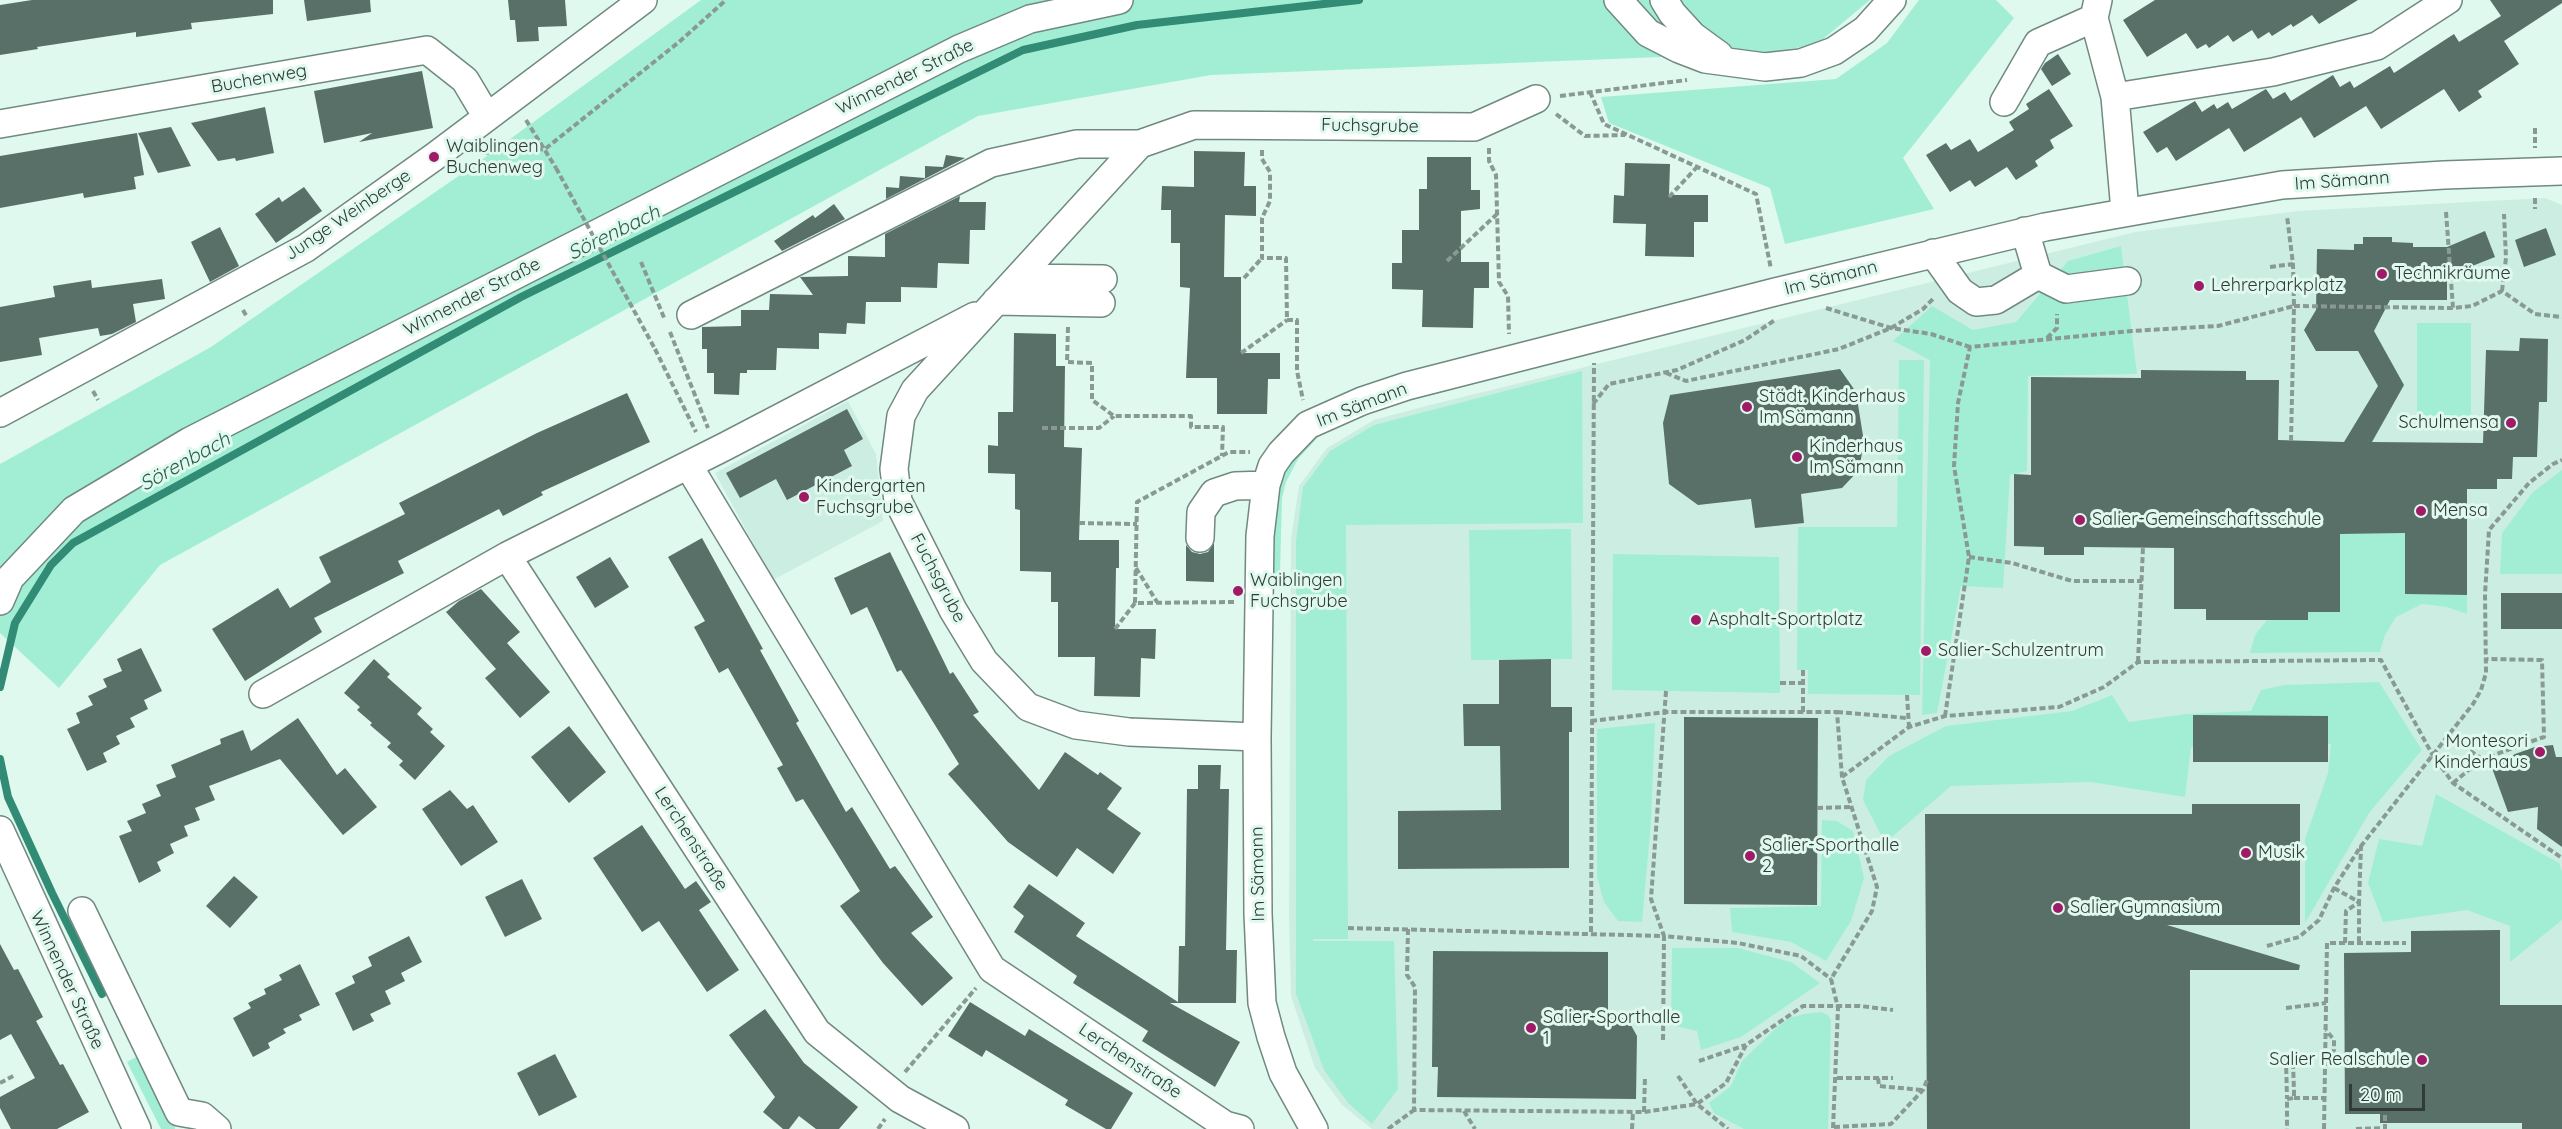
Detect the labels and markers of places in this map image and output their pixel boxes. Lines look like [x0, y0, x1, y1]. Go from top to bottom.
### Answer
place label: Waiblingen Buchenweg [446, 136, 543, 178]
marker: Waiblingen Buchenweg [427, 150, 441, 164]
place label: Technikräume [2394, 263, 2511, 285]
marker: Technikräume [2375, 267, 2389, 281]
place label: Lehrerparkplatz [2211, 275, 2344, 297]
marker: Lehrerparkplatz [2192, 279, 2206, 293]
place label: Städt. Kinderhaus Im Sämann [1759, 386, 1905, 428]
marker: Städt. Kinderhaus Im Sämann [1740, 400, 1754, 414]
place label: Schulmensa [2398, 412, 2499, 434]
marker: Schulmensa [2504, 416, 2518, 430]
place label: Kinderhaus Im Sämann [1809, 436, 1904, 478]
marker: Kinderhaus Im Sämann [1790, 450, 1804, 464]
place label: Kindergarten Fuchsgrube [816, 476, 926, 518]
marker: Kindergarten Fuchsgrube [797, 490, 811, 504]
place label: Mensa [2433, 500, 2488, 522]
marker: Mensa [2414, 504, 2428, 518]
place label: Salier-Gemeinschaftsschule [2092, 509, 2321, 531]
marker: Salier-Gemeinschaftsschule [2073, 513, 2087, 527]
place label: Waiblingen Fuchsgrube [1250, 570, 1348, 612]
marker: Waiblingen Fuchsgrube [1231, 584, 1245, 598]
place label: Asphalt-Sportplatz [1708, 609, 1863, 631]
marker: Asphalt-Sportplatz [1689, 613, 1703, 627]
place label: Salier-Schulzentrum [1938, 640, 2104, 662]
marker: Salier-Schulzentrum [1919, 644, 1933, 658]
place label: Montesori Kinderhaus [2434, 731, 2528, 774]
marker: Montesori Kinderhaus [2533, 745, 2547, 759]
place label: Salier-Sporthalle 2 [1762, 835, 1899, 878]
place label: Musik [2258, 842, 2305, 864]
marker: Musik [2239, 846, 2253, 860]
marker: Salier-Sporthalle 2 [1743, 849, 1757, 863]
place label: Salier Gymnasium [2070, 897, 2220, 919]
marker: Salier Gymnasium [2051, 901, 2065, 915]
place label: Salier-Sporthalle 1 [1543, 1007, 1680, 1050]
marker: Salier-Sporthalle 1 [1524, 1021, 1538, 1035]
place label: Salier Realschule [2269, 1049, 2410, 1071]
marker: Salier Realschule [2415, 1053, 2429, 1067]

